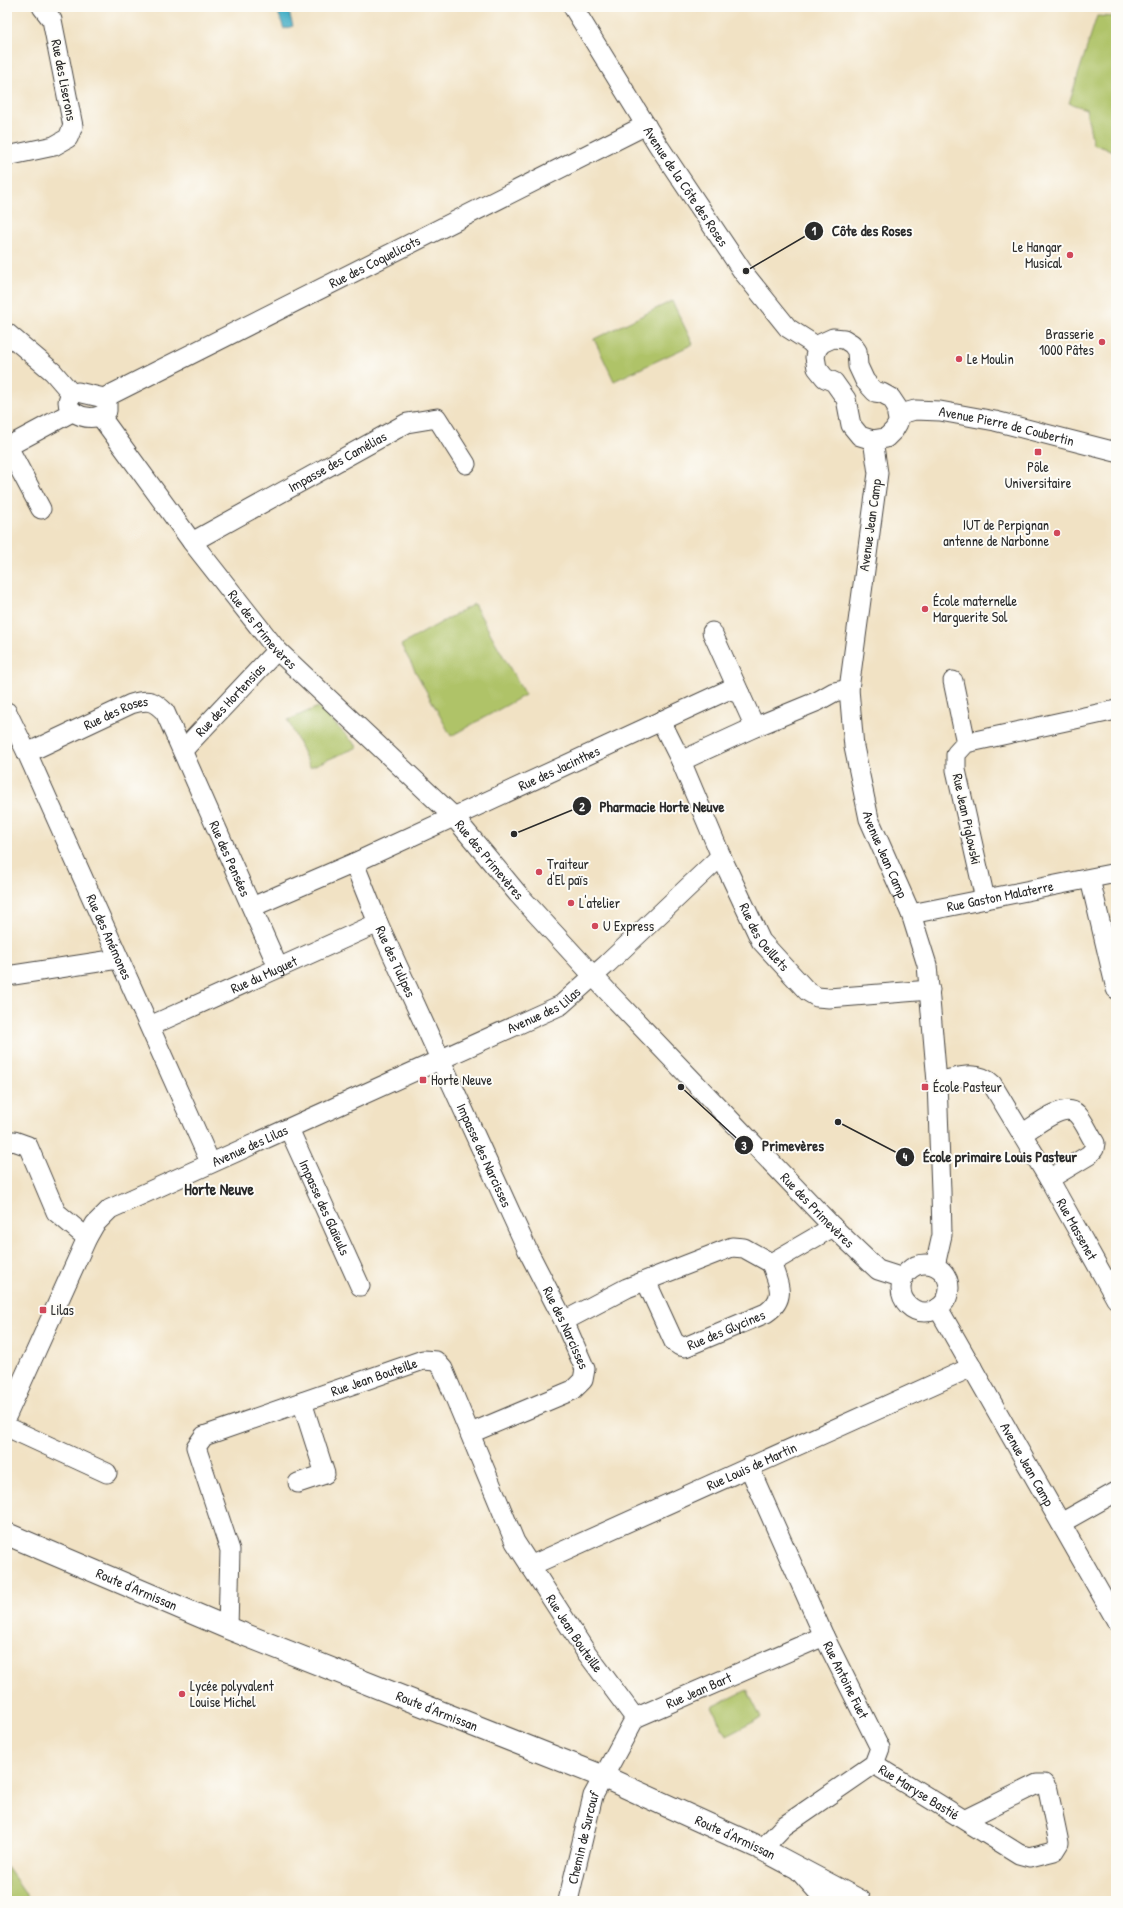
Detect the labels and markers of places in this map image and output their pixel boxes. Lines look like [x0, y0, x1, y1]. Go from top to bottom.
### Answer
callout: Côte des Roses [804, 217, 920, 244]
place label: Le Hangar Musical [1013, 237, 1063, 272]
marker: Le Hangar Musical [1065, 250, 1075, 260]
place label: Brasserie 1000 Pâtes [1039, 324, 1094, 359]
marker: Brasserie 1000 Pâtes [1097, 337, 1107, 347]
place label: Le Moulin [967, 349, 1014, 368]
marker: Le Moulin [954, 354, 964, 364]
marker: Pôle Universitaire [1033, 447, 1043, 457]
place label: Pôle Universitaire [1005, 457, 1072, 492]
place label: IUT de Perpignan antenne de Narbonne [943, 515, 1049, 550]
marker: IUT de Perpignan antenne de Narbonne [1052, 528, 1062, 538]
place label: École maternelle Marguerite Sol [933, 591, 1017, 627]
marker: École maternelle Marguerite Sol [920, 604, 930, 614]
callout: Pharmacie Horte Neuve [572, 793, 733, 820]
place label: Traiteur d'El païs [547, 854, 590, 890]
marker: Traiteur d'El païs [534, 867, 544, 877]
place label: L'atelier [579, 893, 621, 912]
marker: L'atelier [566, 898, 576, 908]
place label: U Express [603, 916, 654, 936]
marker: U Express [590, 921, 600, 931]
place label: Horte Neuve [431, 1070, 492, 1089]
marker: Horte Neuve [418, 1075, 428, 1085]
place label: École Pasteur [933, 1077, 1002, 1096]
marker: École Pasteur [920, 1082, 930, 1092]
callout: Primevères [734, 1132, 832, 1159]
callout: École primaire Louis Pasteur [895, 1143, 1085, 1170]
place label: Lilas [51, 1300, 74, 1319]
marker: Lilas [38, 1305, 48, 1315]
place label: Lycée polyvalent Louise Michel [190, 1676, 274, 1711]
marker: Lycée polyvalent Louise Michel [177, 1689, 187, 1699]

